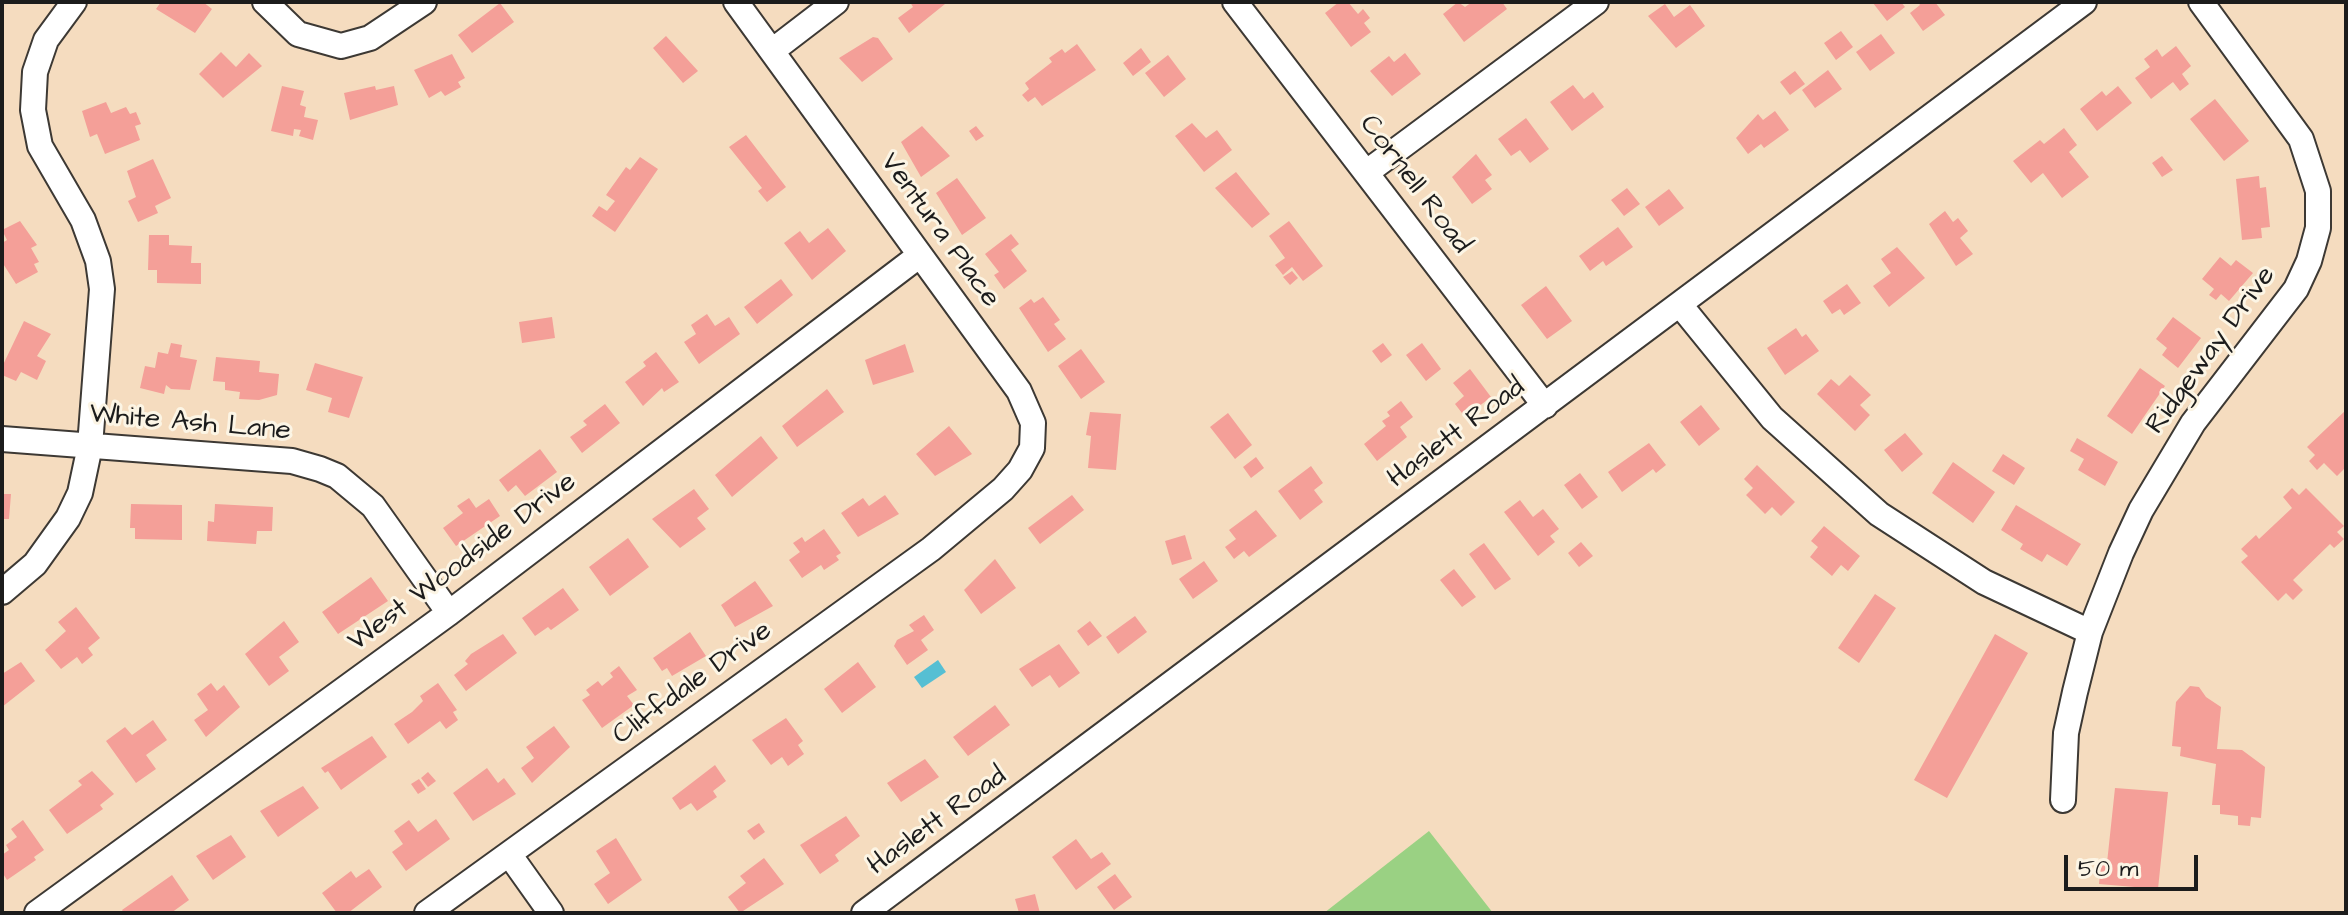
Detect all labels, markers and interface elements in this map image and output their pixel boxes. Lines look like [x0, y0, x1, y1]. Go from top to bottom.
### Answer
street label: Cornell Road [1351, 109, 1477, 261]
street label: Ventura Place [872, 147, 1006, 315]
street label: Ridgeway Drive [2140, 261, 2284, 441]
street label: Haslett Road [1382, 372, 1532, 496]
street label: White Ash Lane [88, 398, 292, 450]
street label: West Woodside Drive [342, 466, 584, 660]
street label: Cliffdale Drive [607, 615, 779, 753]
street label: Haslett Road [862, 761, 1014, 883]
scale bar [2068, 839, 2202, 889]
text: 50 m [2078, 852, 2138, 886]

